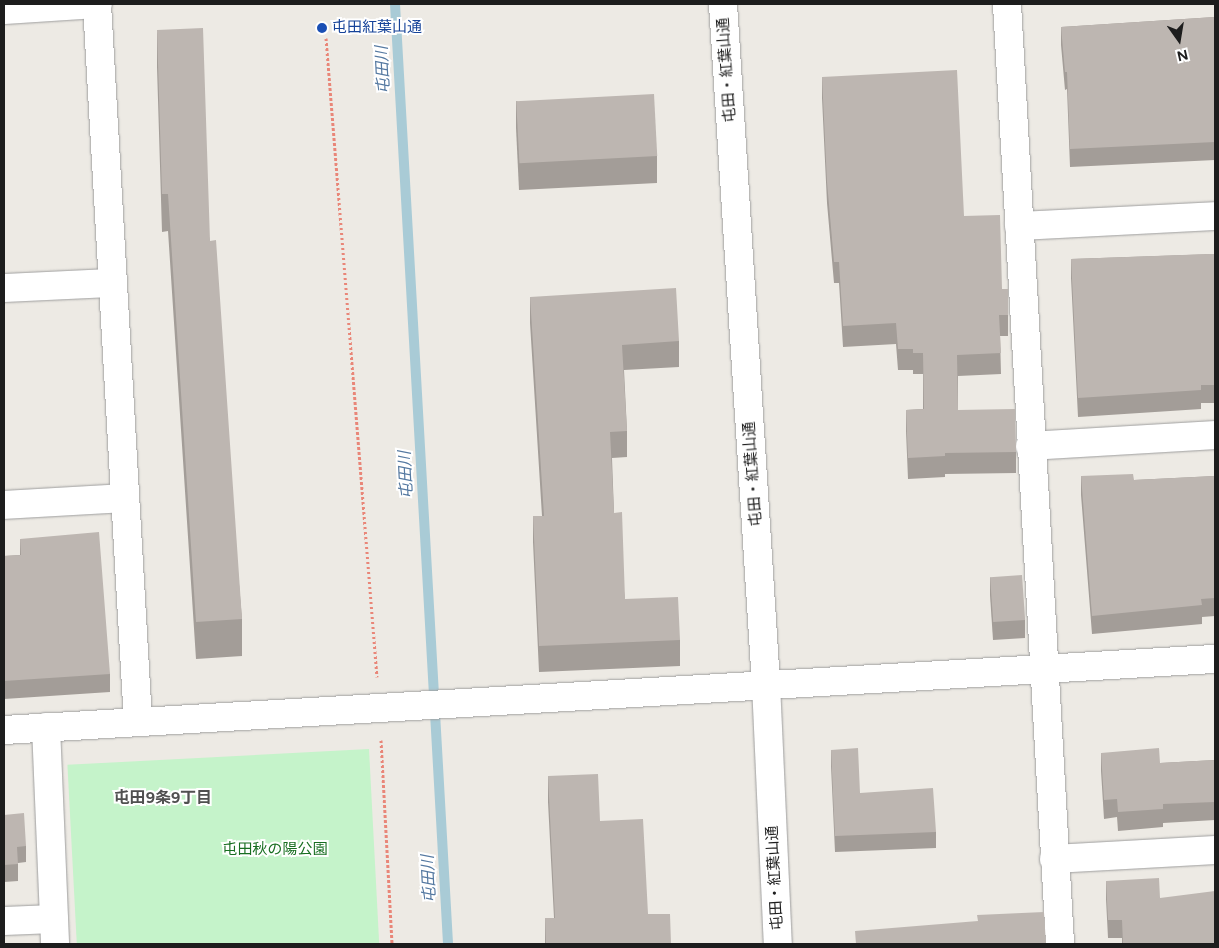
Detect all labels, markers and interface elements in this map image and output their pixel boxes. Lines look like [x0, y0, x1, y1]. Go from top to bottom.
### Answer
north arrow [1154, 15, 1204, 65]
street label: 屯田・紅葉山通 [714, 17, 740, 123]
place label: 屯田紅葉山通 [332, 19, 422, 37]
marker: 屯田紅葉山通 [316, 22, 328, 34]
water label: 屯田川 [372, 46, 394, 94]
text: N [1175, 46, 1190, 65]
street label: 屯田・紅葉山通 [740, 421, 766, 527]
water label: 屯田川 [395, 451, 417, 499]
district label: 屯田9条9丁目 [114, 788, 212, 808]
street label: 屯田・紅葉山通 [763, 825, 787, 931]
park label: 屯田秋の陽公園 [223, 841, 327, 859]
water label: 屯田川 [418, 855, 440, 903]

